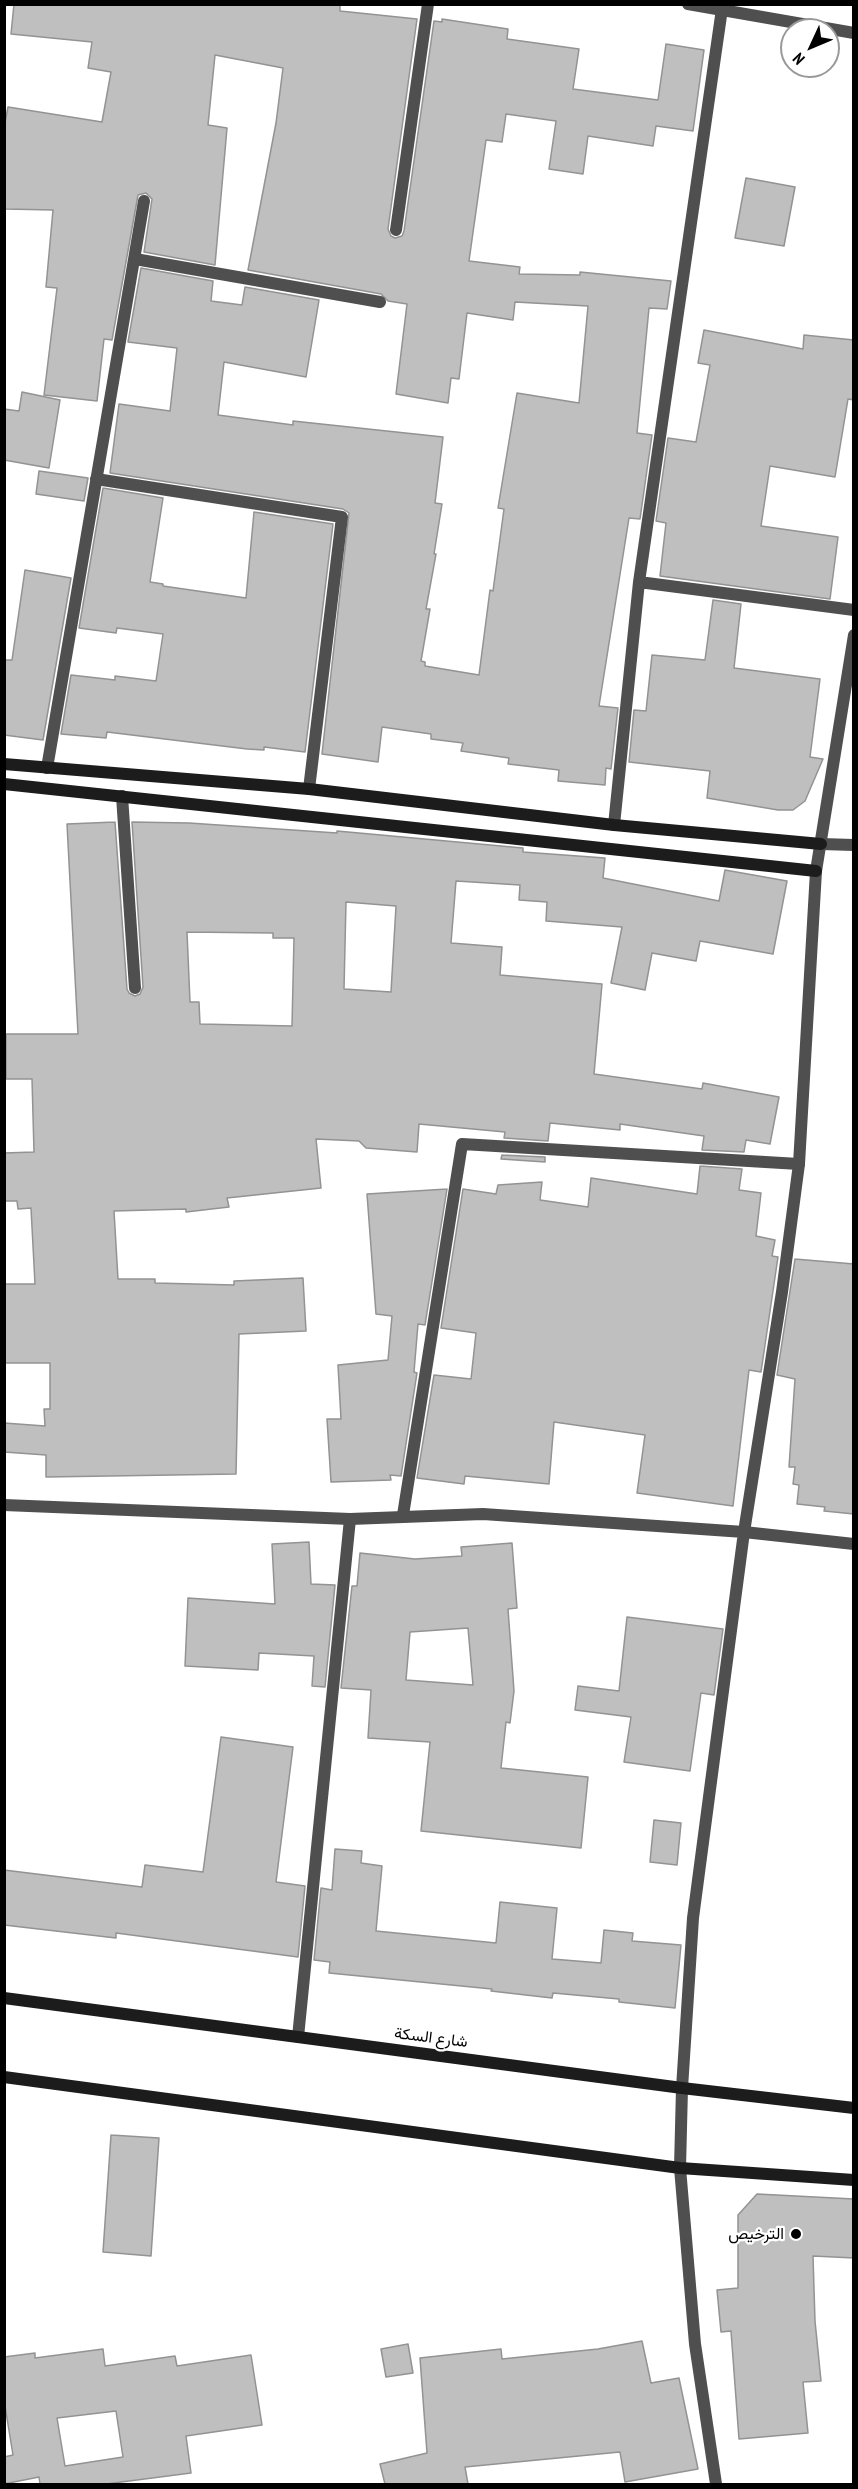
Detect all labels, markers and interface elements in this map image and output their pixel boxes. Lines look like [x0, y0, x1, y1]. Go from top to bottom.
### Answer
north arrow [780, 18, 840, 78]
text: N [788, 49, 809, 69]
street label: شارع السكة [393, 2024, 469, 2052]
place label: الترخيص [728, 2224, 784, 2244]
marker: الترخيص [789, 2227, 803, 2241]

